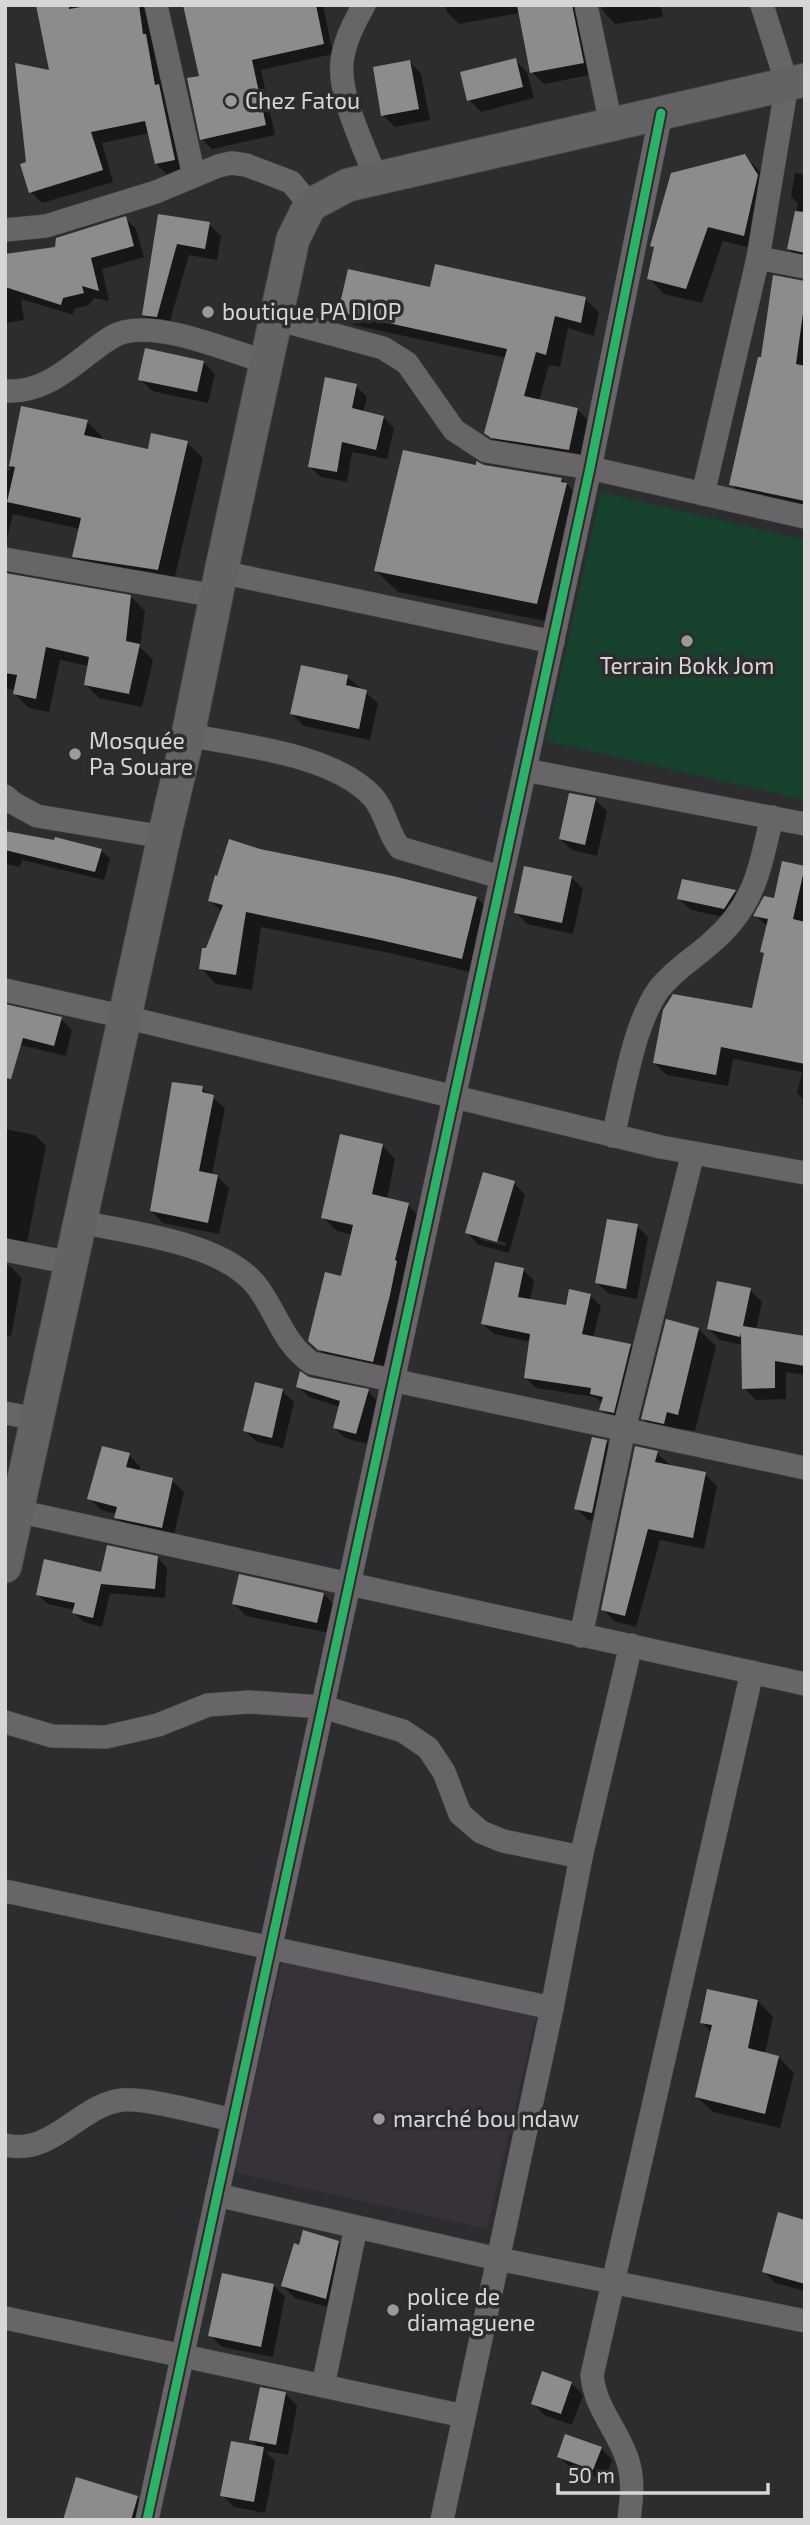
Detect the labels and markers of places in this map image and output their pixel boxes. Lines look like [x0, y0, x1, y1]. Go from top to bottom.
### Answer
place label: Chez Fatou [245, 86, 360, 114]
marker: Chez Fatou [223, 93, 239, 109]
place label: boutique PA DIOP [222, 297, 401, 325]
marker: boutique PA DIOP [200, 304, 216, 320]
marker: Terrain Bokk Jom [679, 633, 695, 649]
place label: Terrain Bokk Jom [600, 651, 774, 679]
place label: Mosquée Pa Souare [89, 726, 193, 780]
marker: Mosquée Pa Souare [67, 746, 83, 762]
place label: marché bou ndaw [393, 2104, 579, 2132]
marker: marché bou ndaw [371, 2111, 387, 2127]
place label: police de diamaguene [407, 2282, 535, 2336]
marker: police de diamaguene [385, 2302, 401, 2318]

